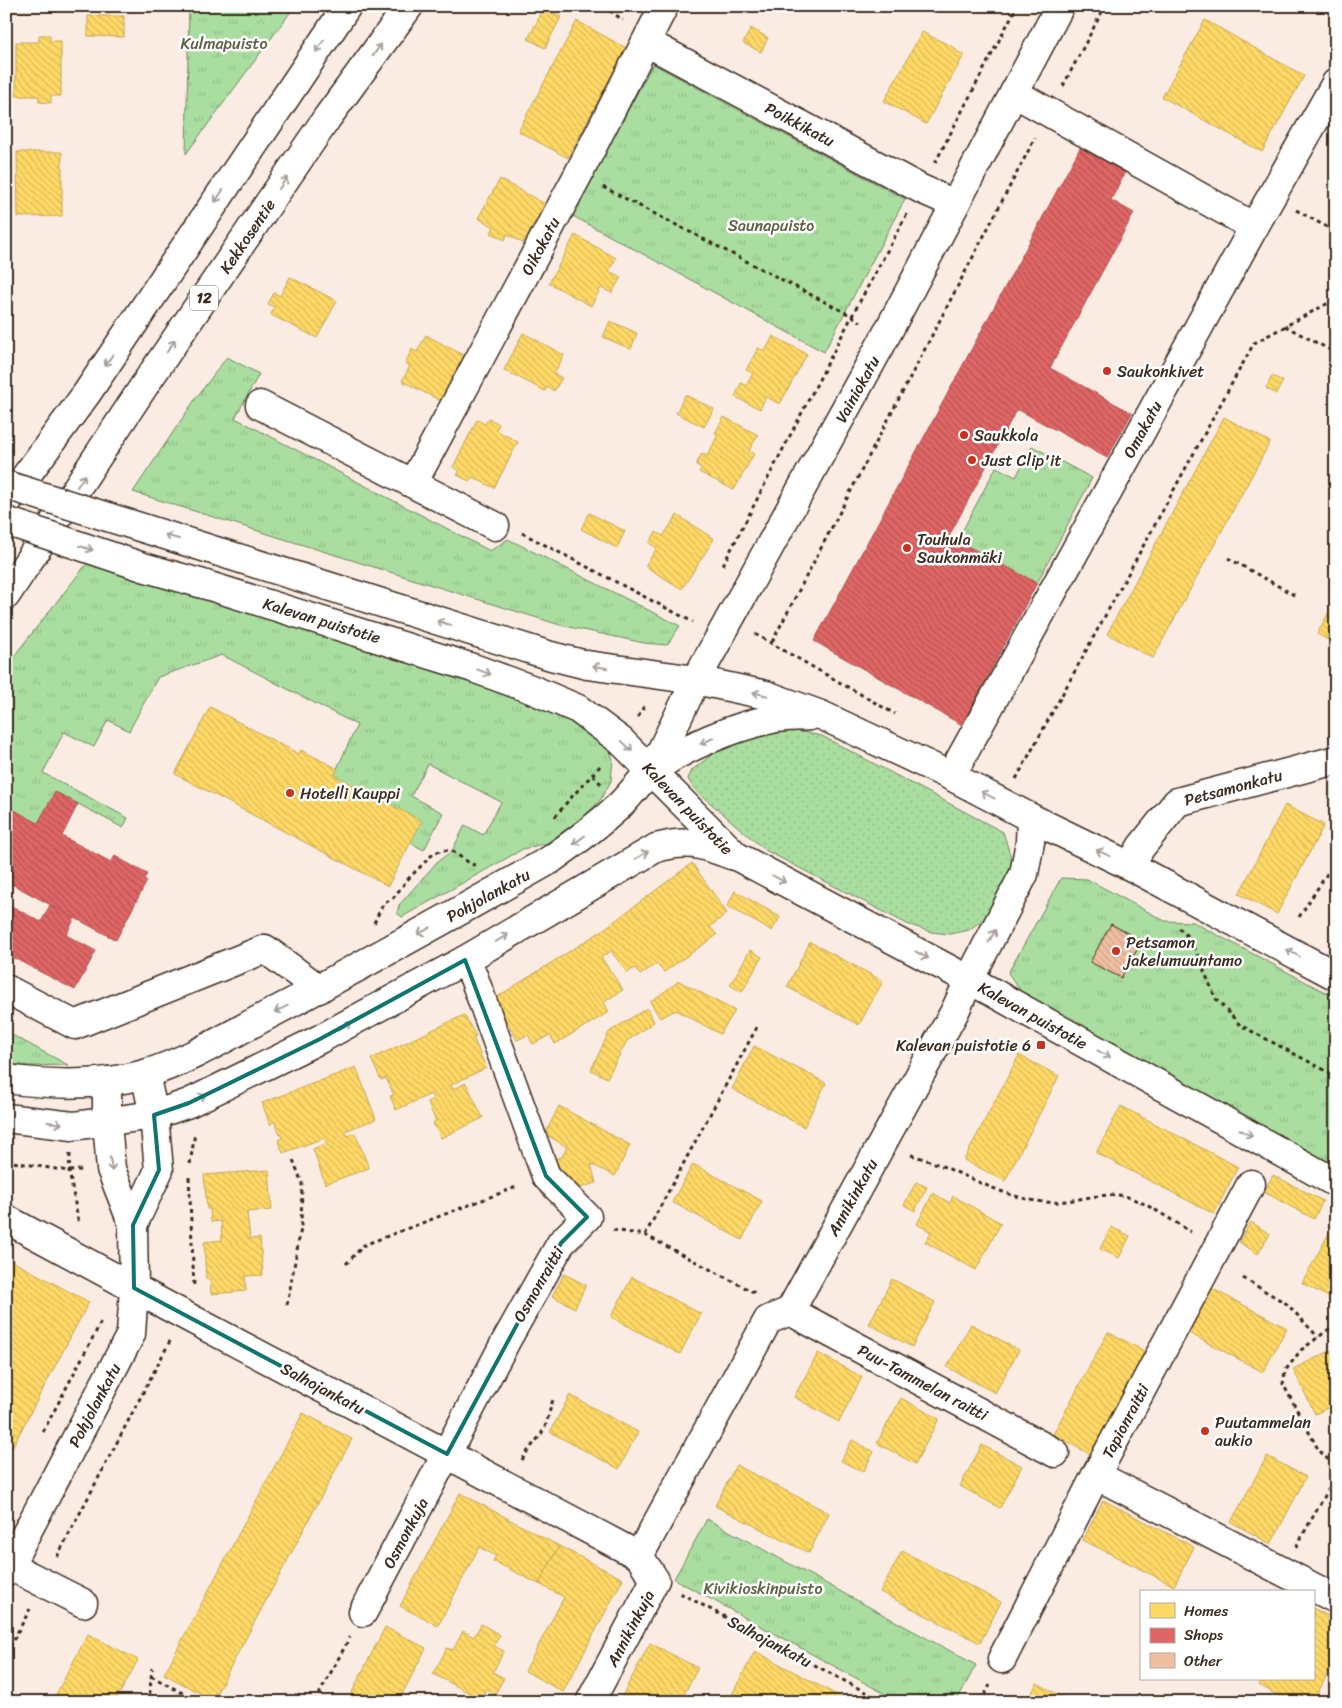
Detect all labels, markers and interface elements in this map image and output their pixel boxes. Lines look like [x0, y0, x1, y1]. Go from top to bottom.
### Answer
park label: Kulmapuisto [180, 29, 268, 58]
one-way arrow [315, 39, 325, 53]
one-way arrow [372, 43, 382, 57]
street label: Poikkikatu [760, 94, 840, 155]
one-way arrow [278, 176, 288, 190]
one-way arrow [214, 189, 225, 203]
street label: Kekkosentie [211, 193, 283, 280]
street label: Oikokatu [513, 211, 568, 281]
park label: Saunapuisto [728, 211, 814, 240]
road number: 12 [190, 286, 218, 310]
one-way arrow [166, 339, 177, 353]
street label: Vainiokatu [827, 350, 888, 428]
one-way arrow [104, 353, 114, 367]
place label: Saukonkivet [1117, 357, 1204, 386]
marker: Saukonkivet [1101, 365, 1113, 377]
street label: Omakatu [1115, 395, 1170, 463]
place label: Saukkola [974, 421, 1038, 450]
marker: Saukkola [958, 429, 970, 441]
place label: Just Clip'it [981, 446, 1061, 475]
marker: Just Clip'it [966, 454, 978, 466]
one-way arrow [77, 475, 87, 489]
place label: Touhula Saukonmäki [917, 525, 1003, 572]
one-way arrow [165, 532, 181, 542]
marker: Touhula Saukonmäki [901, 542, 913, 554]
one-way arrow [77, 543, 93, 553]
street label: Kalevan puistotie [259, 589, 384, 652]
one-way arrow [436, 618, 452, 627]
one-way arrow [592, 661, 608, 671]
one-way arrow [476, 668, 491, 677]
one-way arrow [752, 689, 768, 698]
one-way arrow [700, 737, 715, 746]
one-way arrow [620, 740, 633, 752]
street label: Kalevan puistotie [635, 755, 740, 862]
street label: Petsamonkatu [1181, 760, 1286, 815]
place label: Hotelli Kauppi [300, 779, 401, 808]
marker: Hotelli Kauppi [284, 787, 296, 799]
one-way arrow [981, 790, 996, 800]
one-way arrow [573, 834, 586, 845]
one-way arrow [1096, 848, 1111, 857]
one-way arrow [634, 850, 648, 860]
street label: Pohjolankatu [441, 860, 536, 931]
one-way arrow [771, 874, 786, 884]
one-way arrow [417, 926, 431, 936]
place label: Petsamon jakelumuuntamo [1122, 928, 1242, 975]
one-way arrow [987, 929, 997, 944]
one-way arrow [494, 933, 509, 943]
marker: Petsamon jakelumuuntamo [1110, 945, 1122, 957]
one-way arrow [1286, 948, 1301, 957]
one-way arrow [915, 950, 930, 960]
street label: Kalevan puistotie [973, 973, 1093, 1058]
one-way arrow [274, 1005, 289, 1014]
one-way arrow [337, 1021, 352, 1031]
place label: Kalevan puistotie 6 [896, 1031, 1031, 1060]
marker: Kalevan puistotie 6 [1035, 1039, 1047, 1051]
one-way arrow [1096, 1050, 1111, 1059]
one-way arrow [191, 1093, 206, 1102]
one-way arrow [46, 1118, 62, 1128]
one-way arrow [1238, 1129, 1253, 1138]
street label: Annikinkatu [819, 1153, 886, 1242]
one-way arrow [107, 1156, 117, 1172]
street label: Osmonraitti [505, 1240, 572, 1328]
street label: Puu-Tammelan raitti [852, 1336, 994, 1429]
street label: Salhojankatu [275, 1354, 371, 1423]
street label: Pohjolankatu [60, 1357, 129, 1453]
street label: Tapionraitti [1093, 1378, 1158, 1464]
place label: Puutammelan aukio [1215, 1408, 1311, 1455]
marker: Puutammelan aukio [1199, 1425, 1211, 1437]
street label: Osmonkuja [375, 1492, 436, 1574]
park label: Kivikioskinpuisto [703, 1574, 823, 1603]
street label: Annikinkuja [598, 1585, 663, 1673]
legend [1140, 1590, 1314, 1680]
text: Homes [1184, 1598, 1228, 1624]
street label: Salhojankatu [722, 1607, 818, 1676]
text: Shops [1184, 1622, 1224, 1648]
text: Other [1184, 1648, 1223, 1674]

